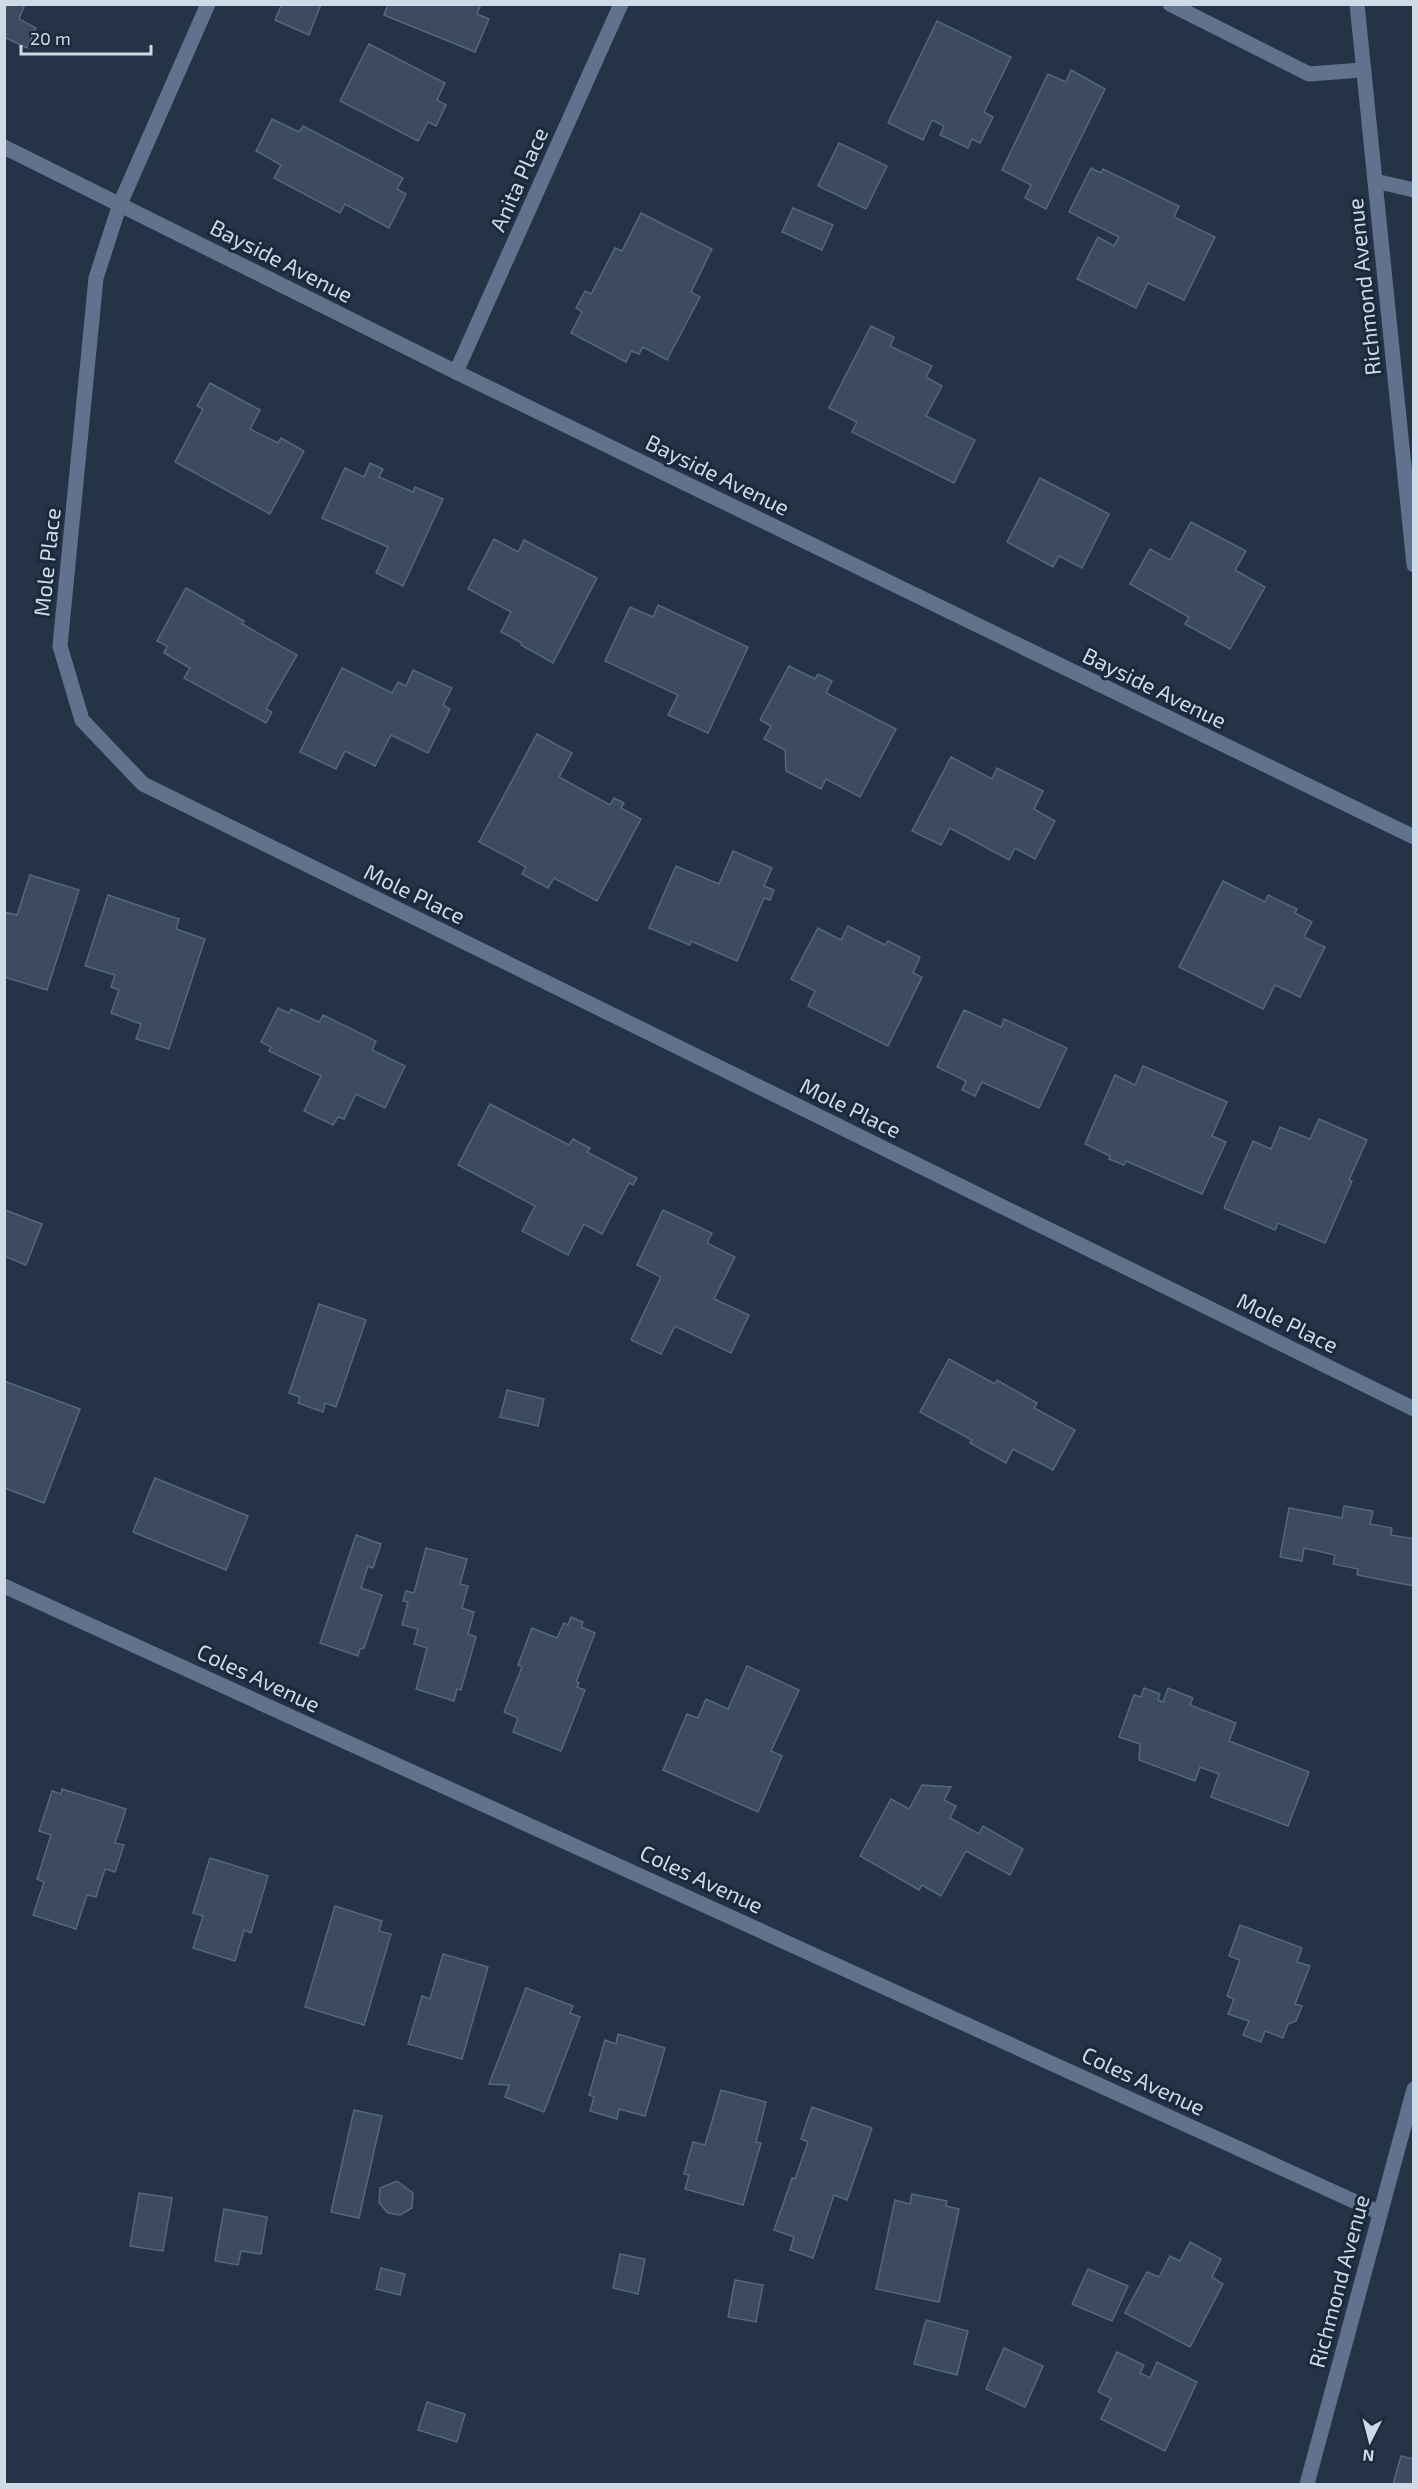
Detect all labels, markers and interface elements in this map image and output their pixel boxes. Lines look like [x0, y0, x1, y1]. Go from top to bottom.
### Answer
scale bar [21, 18, 152, 56]
text: 20 m [30, 27, 71, 49]
street label: Anita Place [483, 123, 553, 235]
street label: Richmond Avenue [1341, 197, 1385, 377]
street label: Bayside Avenue [206, 213, 358, 307]
street label: Bayside Avenue [642, 428, 794, 520]
street label: Mole Place [27, 506, 65, 618]
street label: Bayside Avenue [1079, 641, 1231, 733]
street label: Mole Place [360, 857, 470, 929]
street label: Mole Place [796, 1071, 906, 1143]
street label: Mole Place [1233, 1286, 1343, 1358]
street label: Coles Avenue [193, 1637, 325, 1717]
street label: Coles Avenue [636, 1838, 768, 1918]
street label: Coles Avenue [1078, 2040, 1210, 2120]
street label: Richmond Avenue [1302, 2192, 1374, 2370]
north arrow [1340, 2411, 1400, 2471]
text: N [1362, 2446, 1375, 2466]

